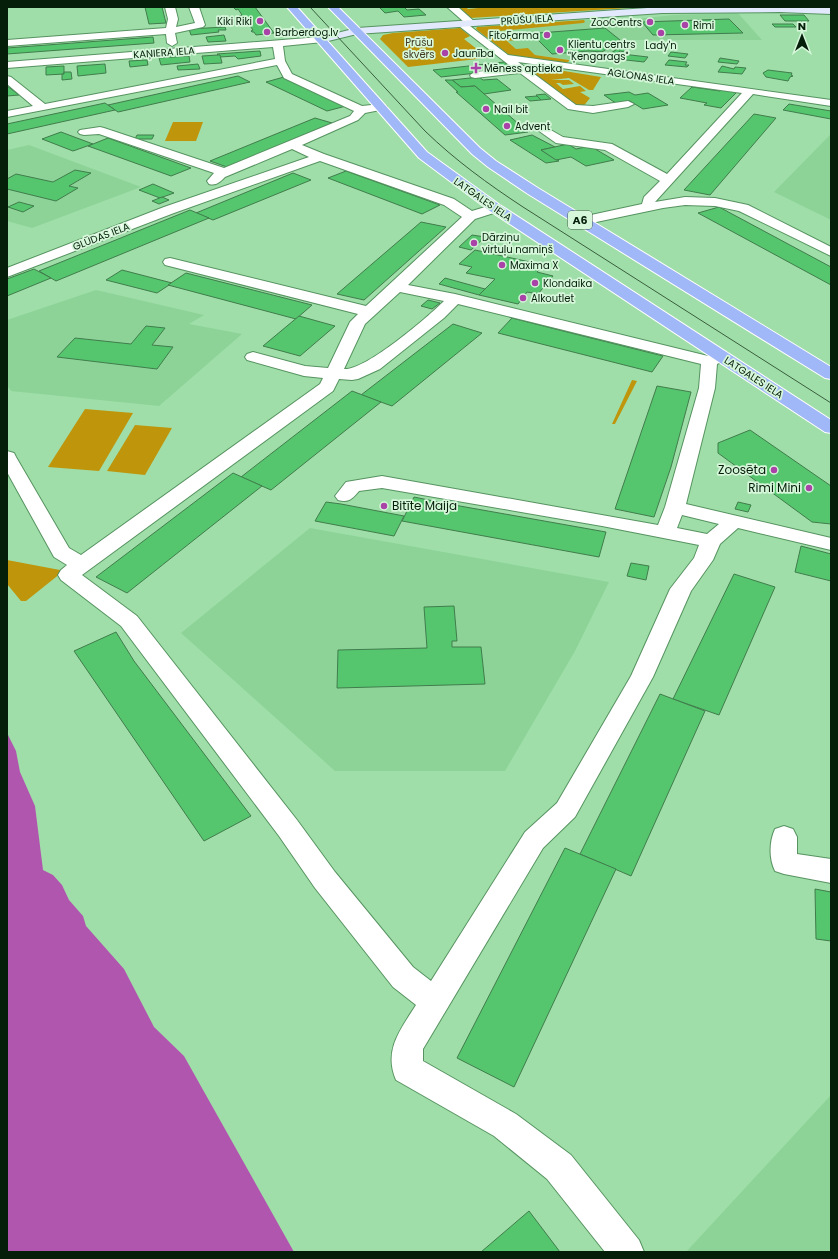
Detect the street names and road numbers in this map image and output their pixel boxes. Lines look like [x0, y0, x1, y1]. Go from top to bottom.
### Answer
street label: PRŪŠU IELA [500, 10, 554, 29]
street label: KAŅIERA IELA [133, 43, 195, 62]
street label: AGLONAS IELA [606, 64, 676, 89]
street label: LATGALES IELA [451, 174, 515, 225]
road number: A6 [568, 211, 592, 229]
street label: GLŪDAS IELA [71, 219, 132, 254]
street label: LATGALES IELA [721, 353, 786, 402]

